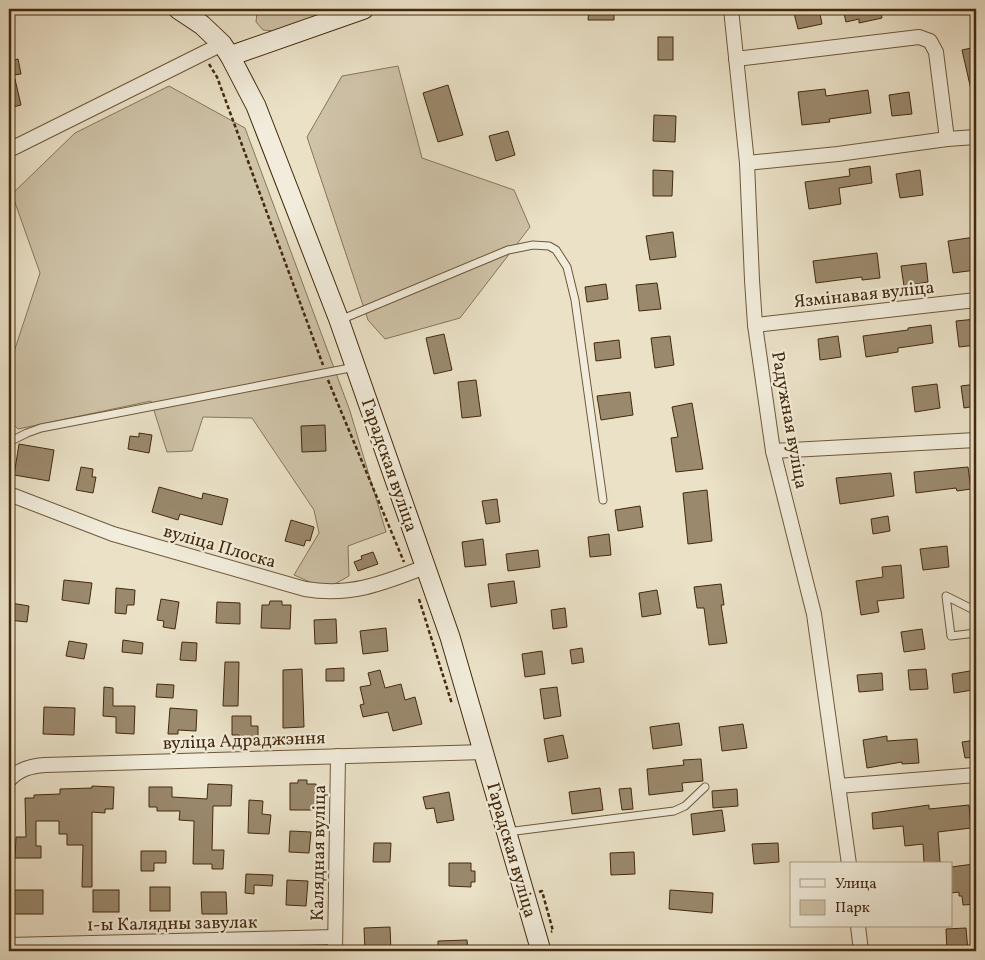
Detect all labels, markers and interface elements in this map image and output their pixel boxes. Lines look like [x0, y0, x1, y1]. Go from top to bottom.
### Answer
street label: Язмінавая вуліца [793, 276, 936, 315]
street label: Радужная вуліца [764, 349, 813, 491]
street label: Гарадская вуліца [354, 395, 423, 536]
street label: вуліца Плоска [160, 519, 279, 575]
street label: вуліца Адраджэння [162, 726, 326, 757]
street label: Гарадская вуліца [479, 780, 542, 921]
street label: Калядная вуліца [306, 785, 333, 921]
legend [790, 862, 952, 928]
text: Улица [835, 874, 877, 895]
text: Парк [835, 898, 870, 919]
street label: 1-ы Калядны завулак [86, 911, 258, 938]

